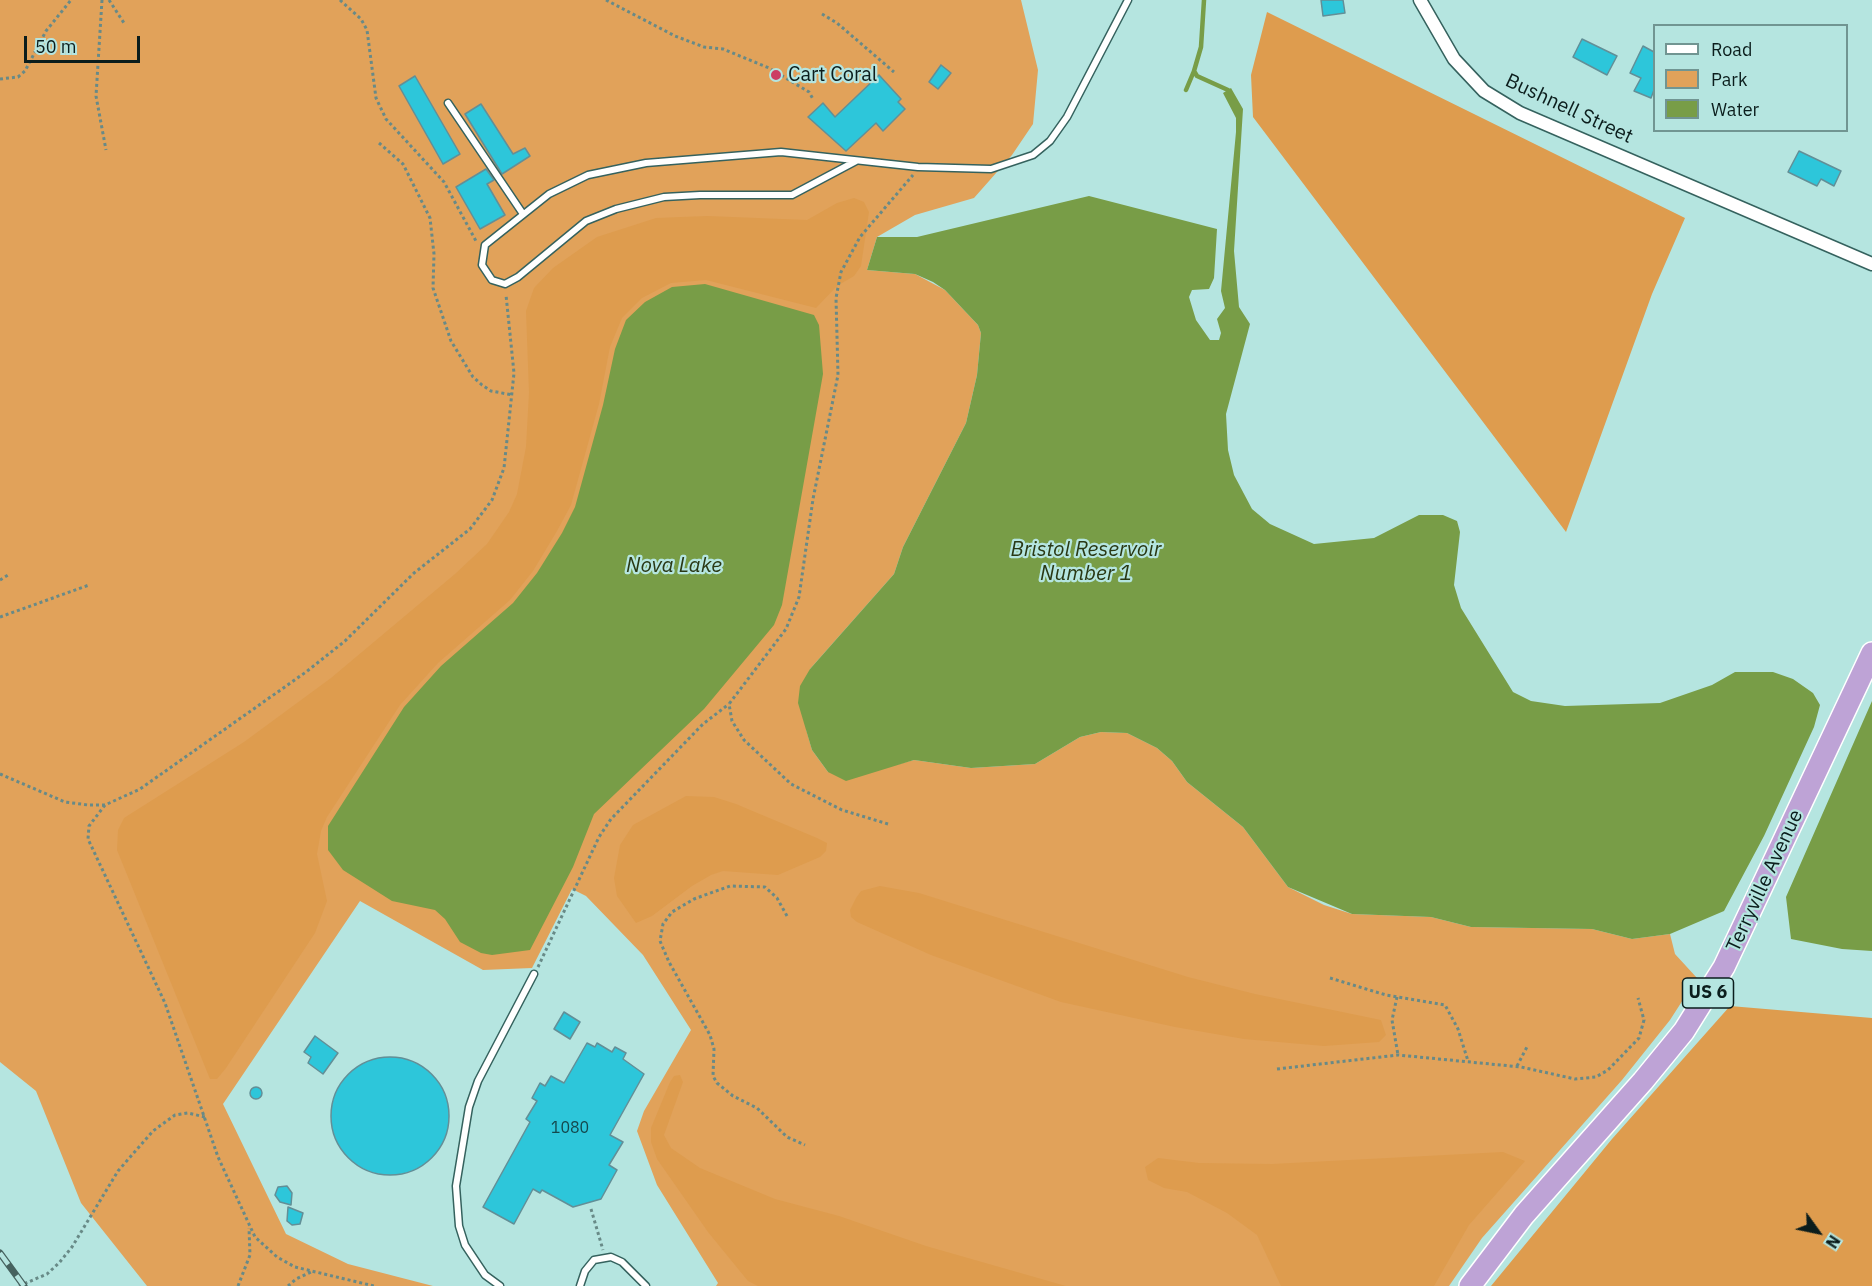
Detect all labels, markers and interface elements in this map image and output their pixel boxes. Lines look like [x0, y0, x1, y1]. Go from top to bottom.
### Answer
scale bar [27, 24, 142, 62]
legend [1653, 24, 1848, 132]
text: 50 m [35, 35, 77, 58]
text: Road [1711, 38, 1752, 61]
place label: Cart Coral [788, 63, 877, 87]
marker: Cart Coral [769, 68, 783, 82]
text: Park [1711, 68, 1747, 91]
street label: Bushnell Street [1501, 69, 1637, 149]
text: Water [1711, 98, 1759, 121]
water label: Bristol Reservoir Number 1 [1010, 537, 1162, 587]
water label: Nova Lake [626, 553, 722, 579]
street label: Terryville Avenue [1722, 806, 1808, 956]
road number: US 6 [1682, 978, 1734, 1008]
house number: 1080 [551, 1118, 589, 1138]
north arrow [1788, 1202, 1848, 1262]
text: N [1822, 1231, 1845, 1252]

